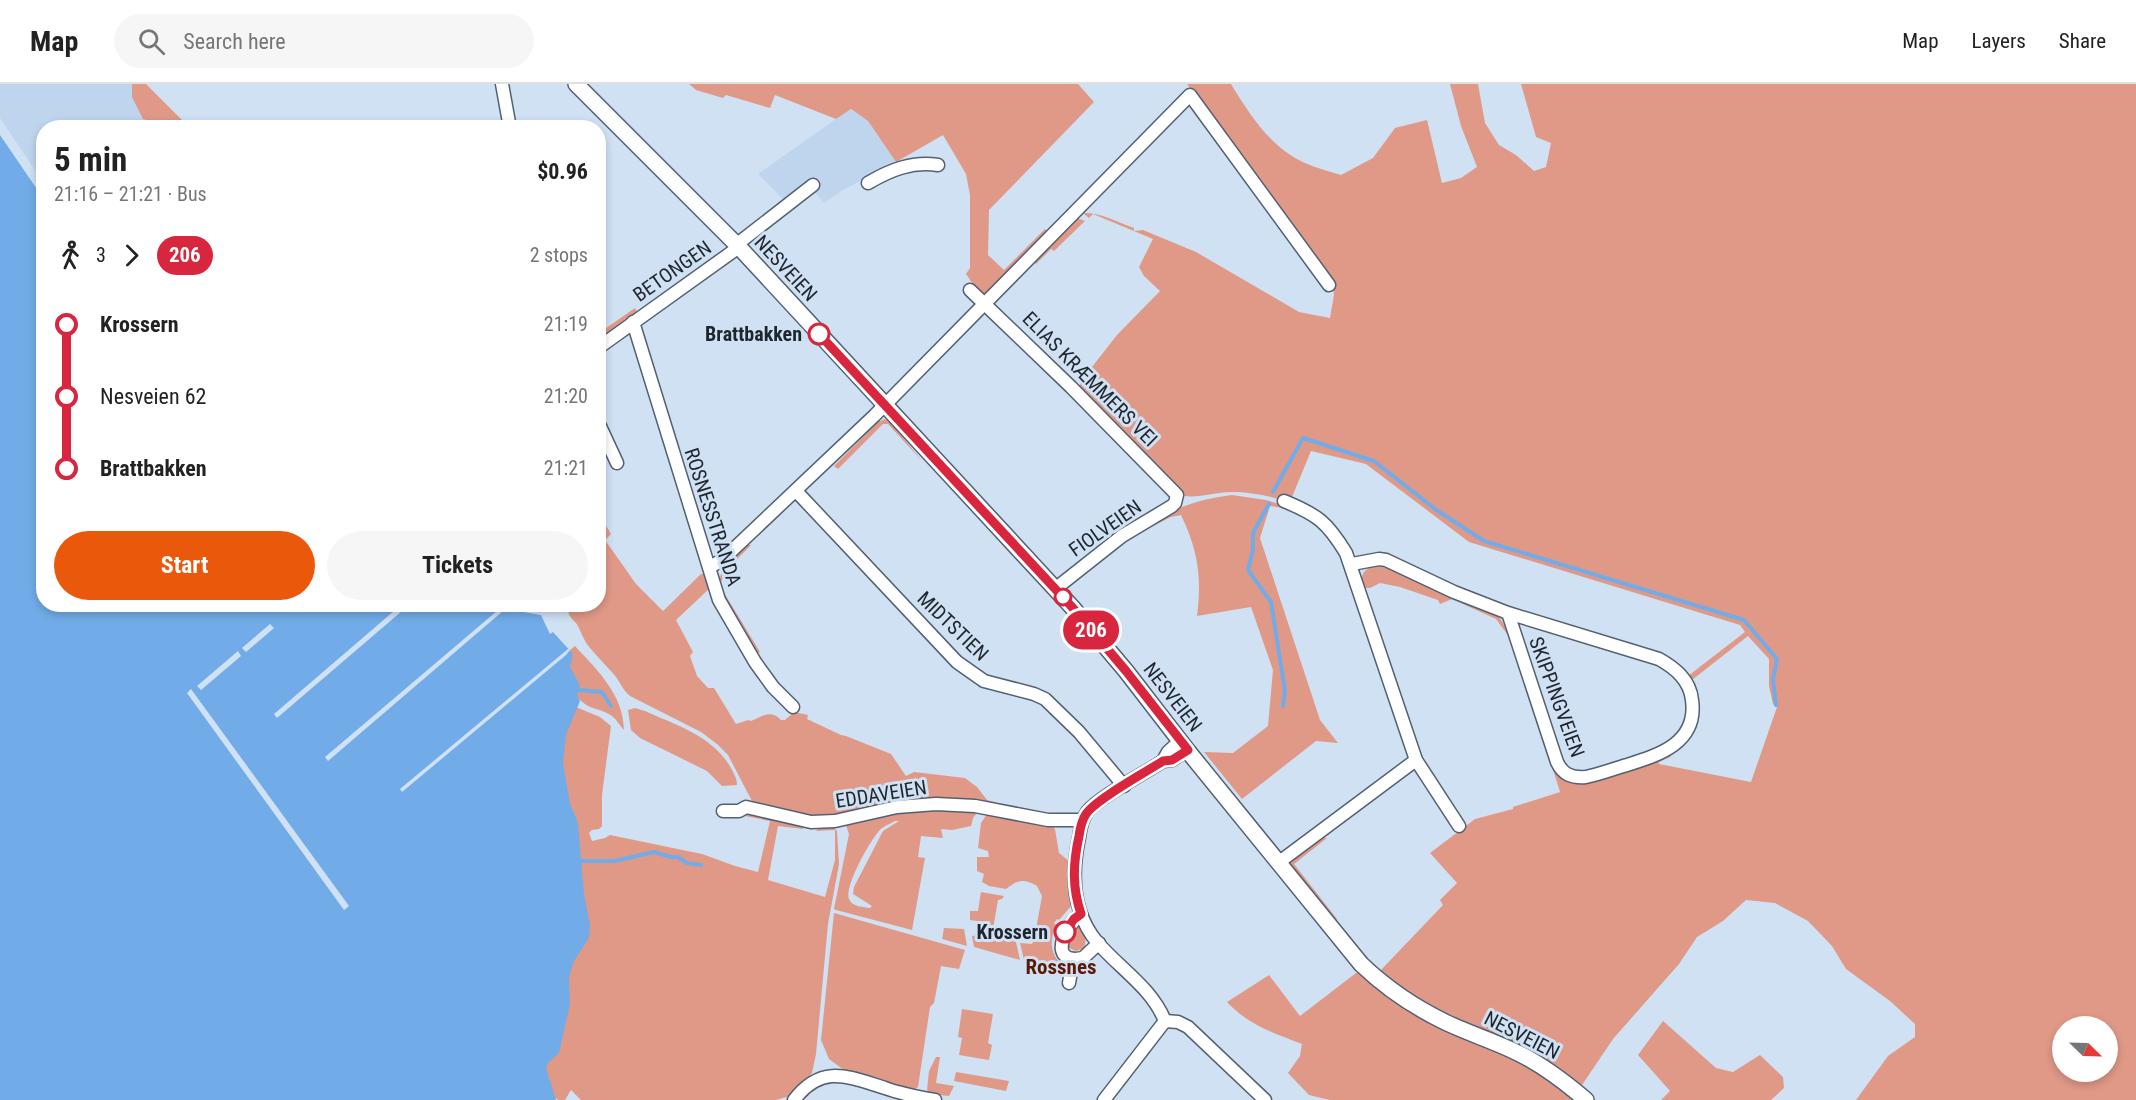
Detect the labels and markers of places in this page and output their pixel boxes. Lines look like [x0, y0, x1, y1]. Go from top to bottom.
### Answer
place label: Brattbakken [705, 322, 802, 346]
marker: Brattbakken [808, 323, 830, 345]
unlabelled marker [1054, 588, 1072, 606]
place label: Krossern [977, 920, 1048, 944]
marker: Krossern [1054, 921, 1076, 943]

